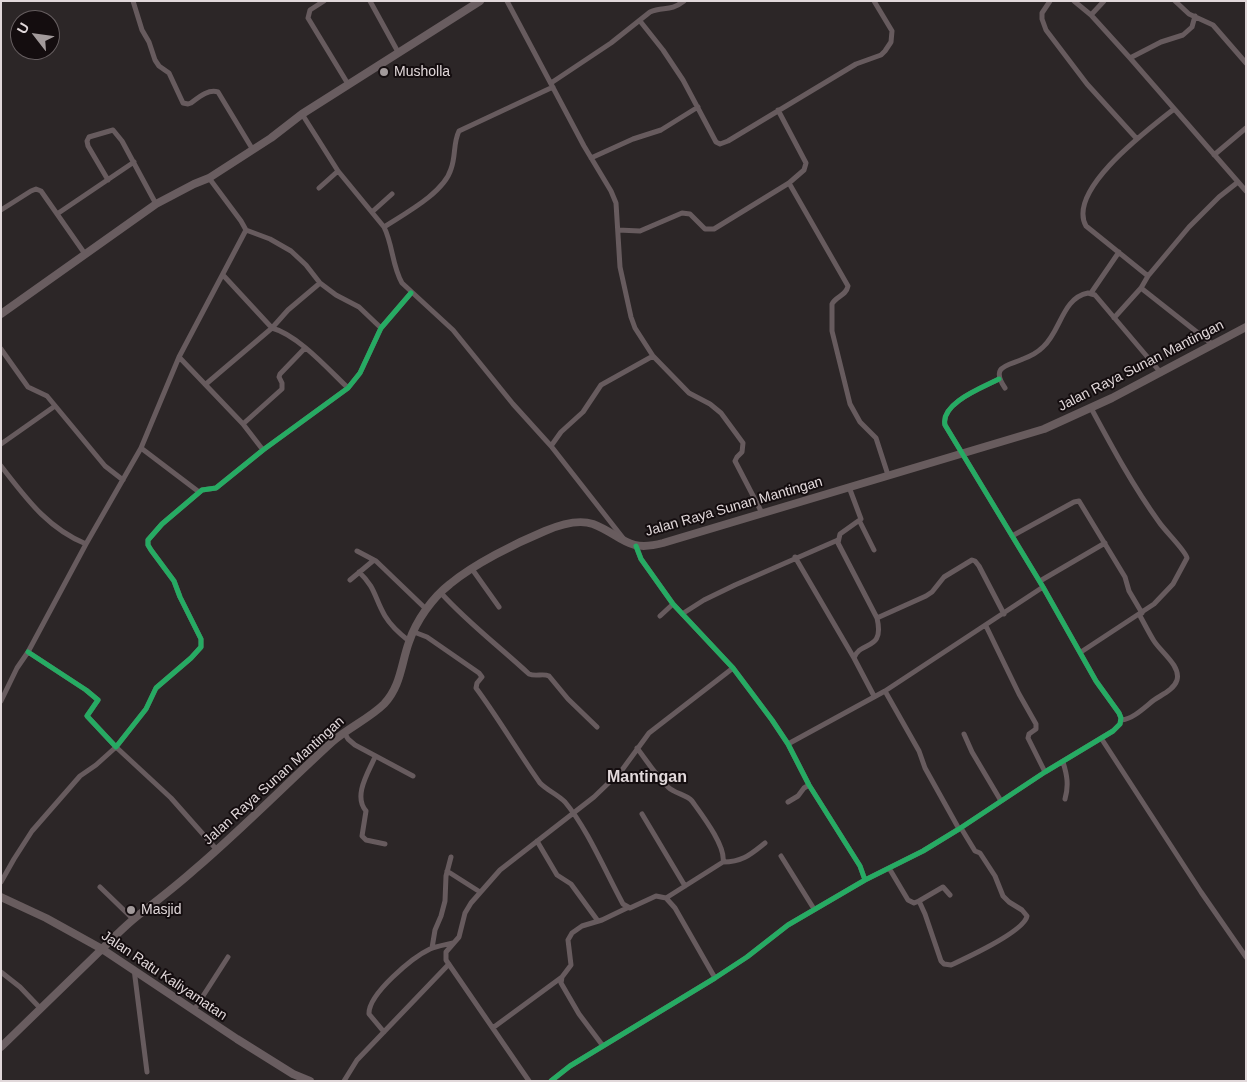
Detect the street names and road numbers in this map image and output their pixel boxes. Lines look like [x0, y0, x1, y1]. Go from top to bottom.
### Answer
street label: Jalan Raya Sunan Mantingan [1055, 317, 1227, 415]
street label: Jalan Raya Sunan Mantingan [643, 474, 825, 540]
street label: Jalan Raya Sunan Mantingan [200, 713, 348, 849]
street label: Jalan Ratu Kaliyamatan [98, 928, 230, 1024]

